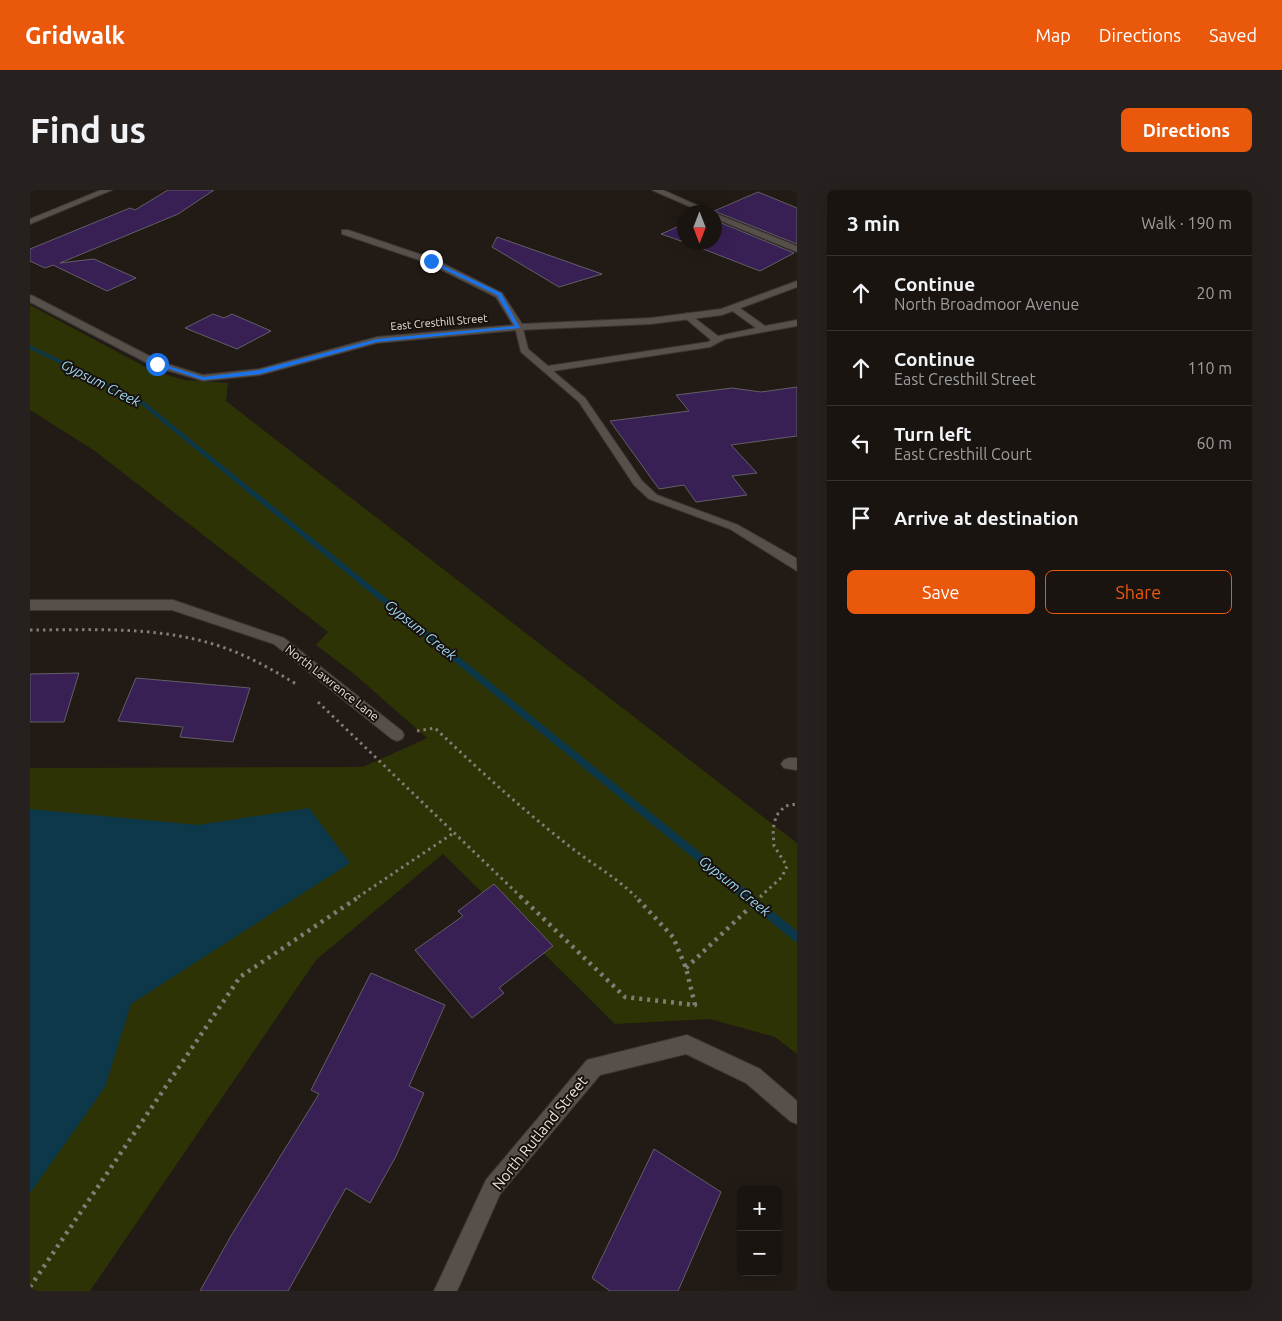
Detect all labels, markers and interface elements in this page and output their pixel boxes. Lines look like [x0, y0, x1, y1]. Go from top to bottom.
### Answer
text: Gridwalk [25, 22, 125, 49]
text: Map [1035, 25, 1071, 45]
text: Directions [1099, 25, 1181, 45]
text: Saved [1209, 25, 1257, 45]
button: Directions [1121, 108, 1252, 152]
text: Find us [30, 110, 146, 150]
north arrow [677, 205, 722, 250]
text: 3 min [847, 211, 900, 235]
text: Walk · 190 m [1141, 214, 1232, 232]
route end [420, 250, 443, 273]
text: Continue [894, 273, 975, 295]
icon: ahead [847, 279, 875, 307]
text: 20 m [1196, 284, 1232, 302]
text: North Broadmoor Avenue [894, 295, 1079, 313]
street label: East Cresthill Street [390, 312, 489, 332]
text: Continue [894, 348, 975, 370]
route start [146, 353, 169, 376]
icon: ahead [847, 354, 875, 382]
water label: Gypsum Creek [59, 356, 144, 410]
text: 110 m [1187, 359, 1232, 377]
text: East Cresthill Street [894, 370, 1036, 388]
text: Turn left [894, 423, 972, 445]
icon: left [847, 429, 875, 457]
text: 60 m [1196, 434, 1232, 452]
text: East Cresthill Court [894, 445, 1032, 463]
icon: arrive [847, 504, 875, 532]
text: Arrive at destination [894, 507, 1079, 529]
button: Save [847, 570, 1035, 614]
button: Share [1045, 570, 1232, 614]
water label: Gypsum Creek [382, 596, 460, 664]
street label: North Lawrence Lane [283, 642, 382, 723]
water label: Gypsum Creek [696, 852, 774, 920]
street label: North Rutland Street [489, 1072, 591, 1193]
map controls [737, 1186, 782, 1276]
button: + [737, 1186, 782, 1231]
button: − [737, 1231, 782, 1276]

